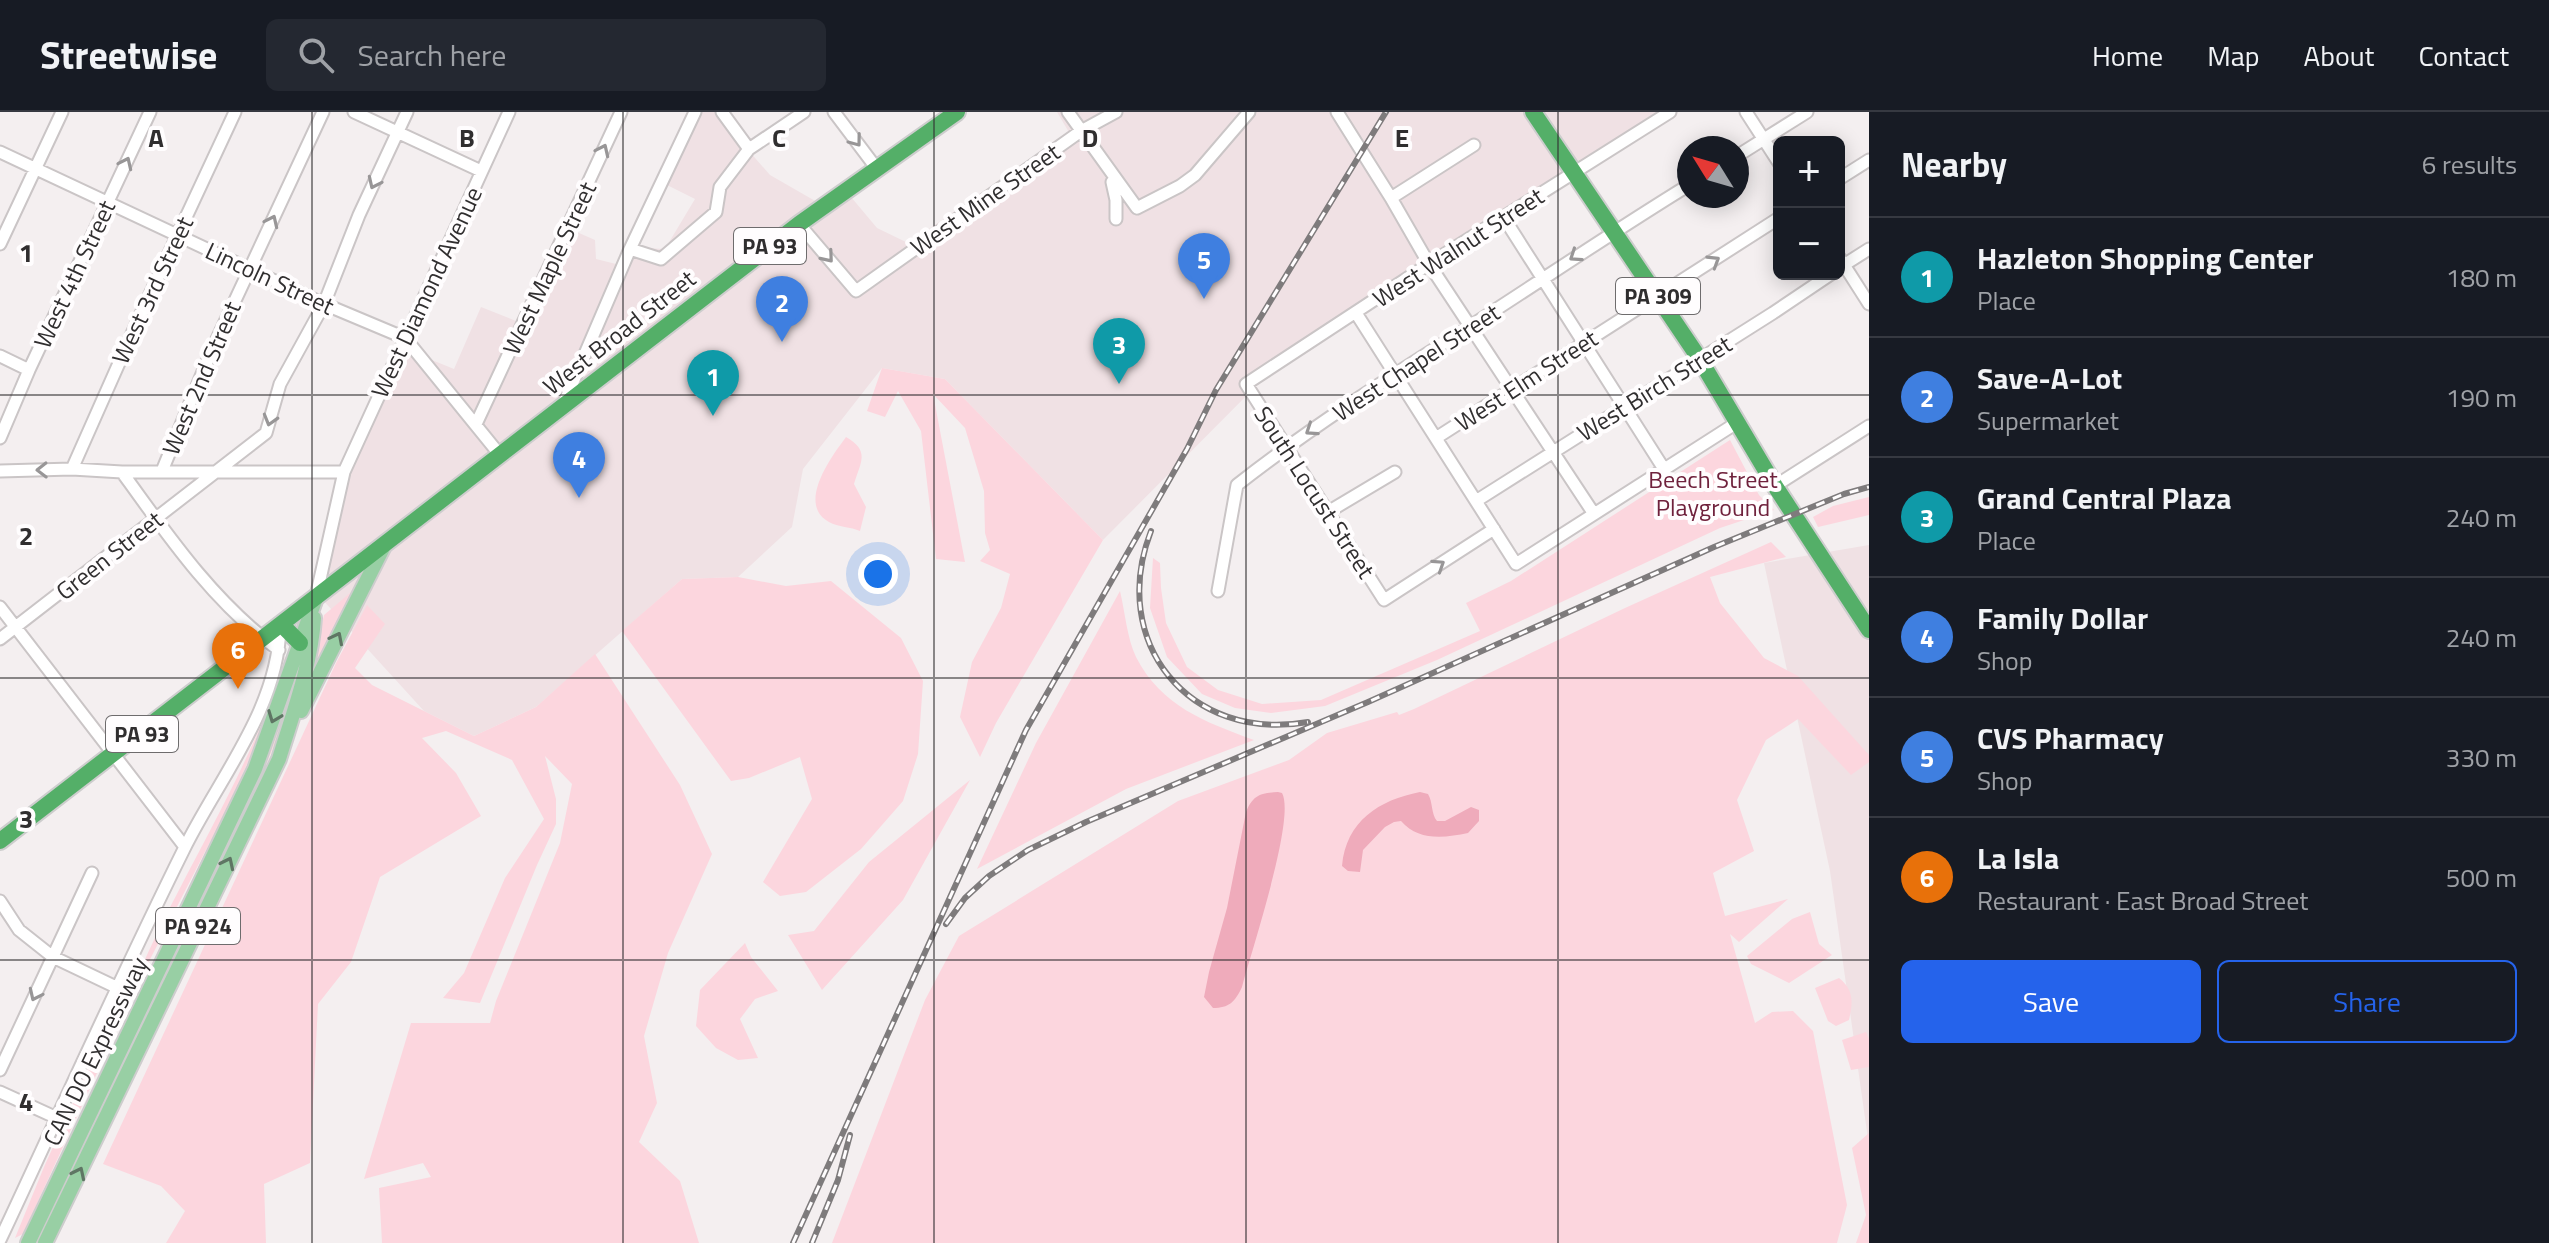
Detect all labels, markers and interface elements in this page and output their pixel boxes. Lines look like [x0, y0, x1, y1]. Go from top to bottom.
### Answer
search box [266, 19, 826, 91]
text: Streetwise [40, 26, 218, 84]
text: Search here [358, 32, 506, 78]
icon: search [294, 33, 338, 77]
text: Home [2092, 34, 2163, 77]
text: Map [2207, 34, 2260, 77]
text: About [2304, 34, 2374, 77]
text: Contact [2418, 34, 2509, 77]
text: A [148, 118, 164, 157]
text: B [459, 118, 475, 157]
text: C [772, 118, 786, 157]
text: D [1082, 118, 1098, 157]
text: E [1395, 118, 1409, 157]
one-way arrow [846, 132, 860, 146]
street label: West Mine Street [903, 134, 1068, 264]
north arrow [1677, 136, 1749, 208]
map controls [1773, 136, 1845, 280]
button: + [1773, 136, 1845, 208]
text: Nearby [1901, 138, 2007, 190]
one-way arrow [593, 144, 609, 159]
text: 6 results [2422, 145, 2517, 184]
one-way arrow [116, 157, 132, 172]
one-way arrow [368, 174, 384, 189]
street label: West Maple Street [493, 175, 605, 361]
street label: West Walnut Street [1365, 178, 1551, 316]
street label: West Diamond Avenue [361, 181, 491, 403]
street label: West 4th Street [24, 194, 124, 354]
button: − [1773, 208, 1845, 280]
street label: West 3rd Street [102, 210, 202, 370]
one-way arrow [262, 214, 278, 229]
road number: PA 93 [734, 228, 806, 264]
street label: Lincoln Street [200, 232, 341, 324]
text: 1 [19, 233, 33, 272]
pin: 5 [1178, 233, 1230, 299]
text: Hazleton Shopping Center [1977, 235, 2314, 281]
one-way arrow [1570, 247, 1584, 262]
one-way arrow [818, 248, 833, 263]
one-way arrow [1705, 255, 1720, 271]
text: 1 [1920, 258, 1934, 297]
text: 180 m [2446, 258, 2517, 297]
street label: West Broad Street [535, 260, 703, 403]
pin: 2 [756, 276, 808, 342]
road number: PA 309 [1616, 278, 1700, 314]
text: Place [1977, 281, 2036, 320]
street label: West Chapel Street [1325, 294, 1507, 430]
street label: West 2nd Street [152, 295, 250, 460]
pin: 3 [1093, 318, 1145, 384]
street label: West Elm Street [1448, 320, 1605, 440]
street label: West Birch Street [1570, 326, 1739, 450]
pin: 1 [687, 350, 739, 416]
text: Save-A-Lot [1977, 355, 2122, 401]
text: 2 [1920, 378, 1934, 417]
text: 190 m [2446, 378, 2517, 417]
street label: South Locust Street [1246, 399, 1385, 586]
text: Supermarket [1977, 401, 2119, 440]
one-way arrow [263, 412, 279, 426]
one-way arrow [1306, 420, 1320, 435]
pin: 4 [553, 432, 605, 498]
park label: Beech Street Playground [1648, 461, 1778, 525]
one-way arrow [35, 462, 48, 479]
text: Grand Central Plaza [1977, 475, 2232, 521]
text: 3 [1920, 498, 1934, 537]
text: 240 m [2446, 498, 2517, 537]
street label: Green Street [48, 501, 171, 608]
text: 2 [19, 516, 33, 555]
text: Place [1977, 521, 2036, 560]
your location [858, 554, 898, 594]
one-way arrow [1430, 559, 1445, 574]
text: Family Dollar [1977, 595, 2148, 641]
text: 4 [1920, 618, 1934, 657]
text: 240 m [2446, 618, 2517, 657]
pin: 6 [212, 623, 264, 689]
one-way arrow [328, 632, 343, 647]
text: Shop [1977, 641, 2032, 680]
one-way arrow [267, 709, 284, 723]
text: CVS Pharmacy [1977, 715, 2164, 761]
road number: PA 93 [106, 716, 178, 752]
text: 5 [1920, 738, 1934, 777]
text: 330 m [2446, 738, 2517, 777]
text: Shop [1977, 761, 2032, 800]
text: 3 [19, 799, 33, 838]
text: La Isla [1977, 835, 2059, 881]
one-way arrow [218, 857, 234, 871]
text: 6 [1920, 858, 1934, 897]
text: 500 m [2446, 858, 2517, 897]
text: Restaurant · East Broad Street [1977, 881, 2308, 920]
road number: PA 924 [156, 908, 240, 944]
street label: CAN DO Expressway [34, 950, 157, 1152]
button: Save [1901, 960, 2201, 1043]
button: Share [2217, 960, 2517, 1043]
one-way arrow [29, 986, 45, 1001]
text: 4 [19, 1082, 33, 1121]
one-way arrow [69, 1167, 85, 1181]

